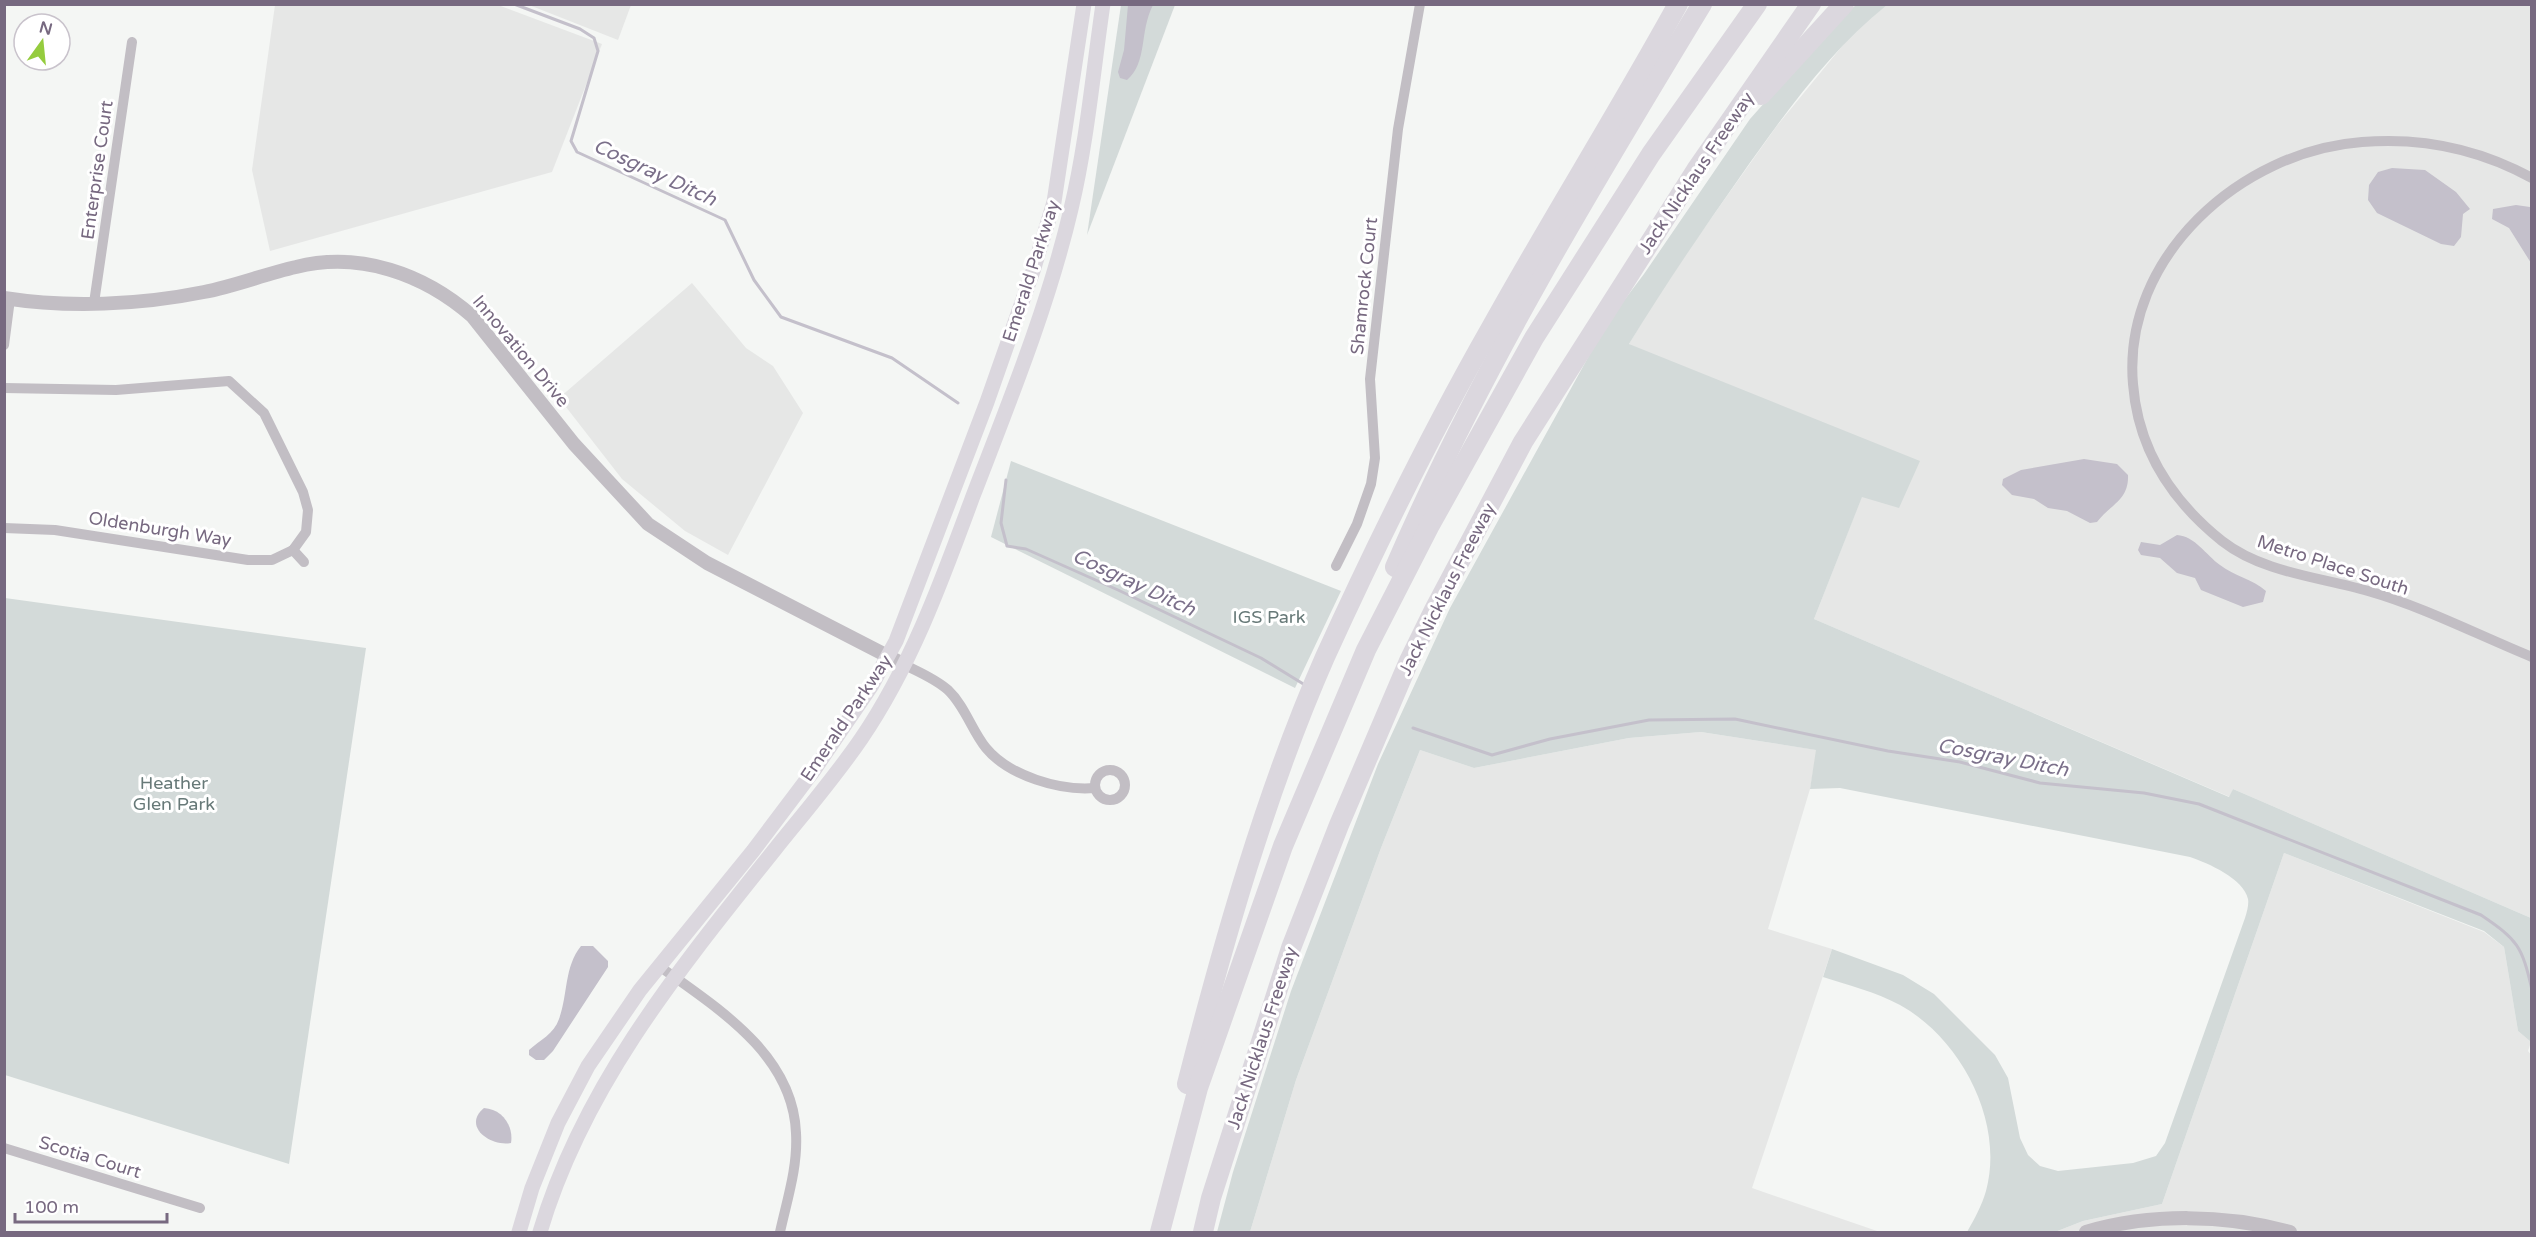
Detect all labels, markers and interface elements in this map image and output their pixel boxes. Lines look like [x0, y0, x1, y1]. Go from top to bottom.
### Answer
north arrow [12, 12, 72, 72]
text: N [37, 17, 54, 40]
street label: Jack Nicklaus Freeway [1634, 88, 1759, 258]
street label: Enterprise Court [76, 99, 118, 241]
water label: Cosgray Ditch [589, 134, 721, 212]
street label: Emerald Parkway [998, 197, 1064, 345]
street label: Shamrock Court [1346, 216, 1382, 356]
street label: Innovation Drive [468, 291, 574, 411]
street label: Jack Nicklaus Freeway [1394, 499, 1500, 679]
street label: Oldenburgh Way [87, 507, 233, 551]
street label: Metro Place South [2254, 530, 2412, 600]
water label: Cosgray Ditch [1068, 544, 1200, 622]
park label: IGS Park [1233, 606, 1306, 628]
street label: Emerald Parkway [796, 650, 897, 785]
water label: Cosgray Ditch [1935, 734, 2071, 783]
park label: Heather Glen Park [133, 772, 215, 815]
street label: Jack Nicklaus Freeway [1222, 944, 1302, 1132]
street label: Scotia Court [36, 1131, 144, 1183]
scale bar [15, 1186, 166, 1224]
text: 100 m [24, 1196, 79, 1218]

